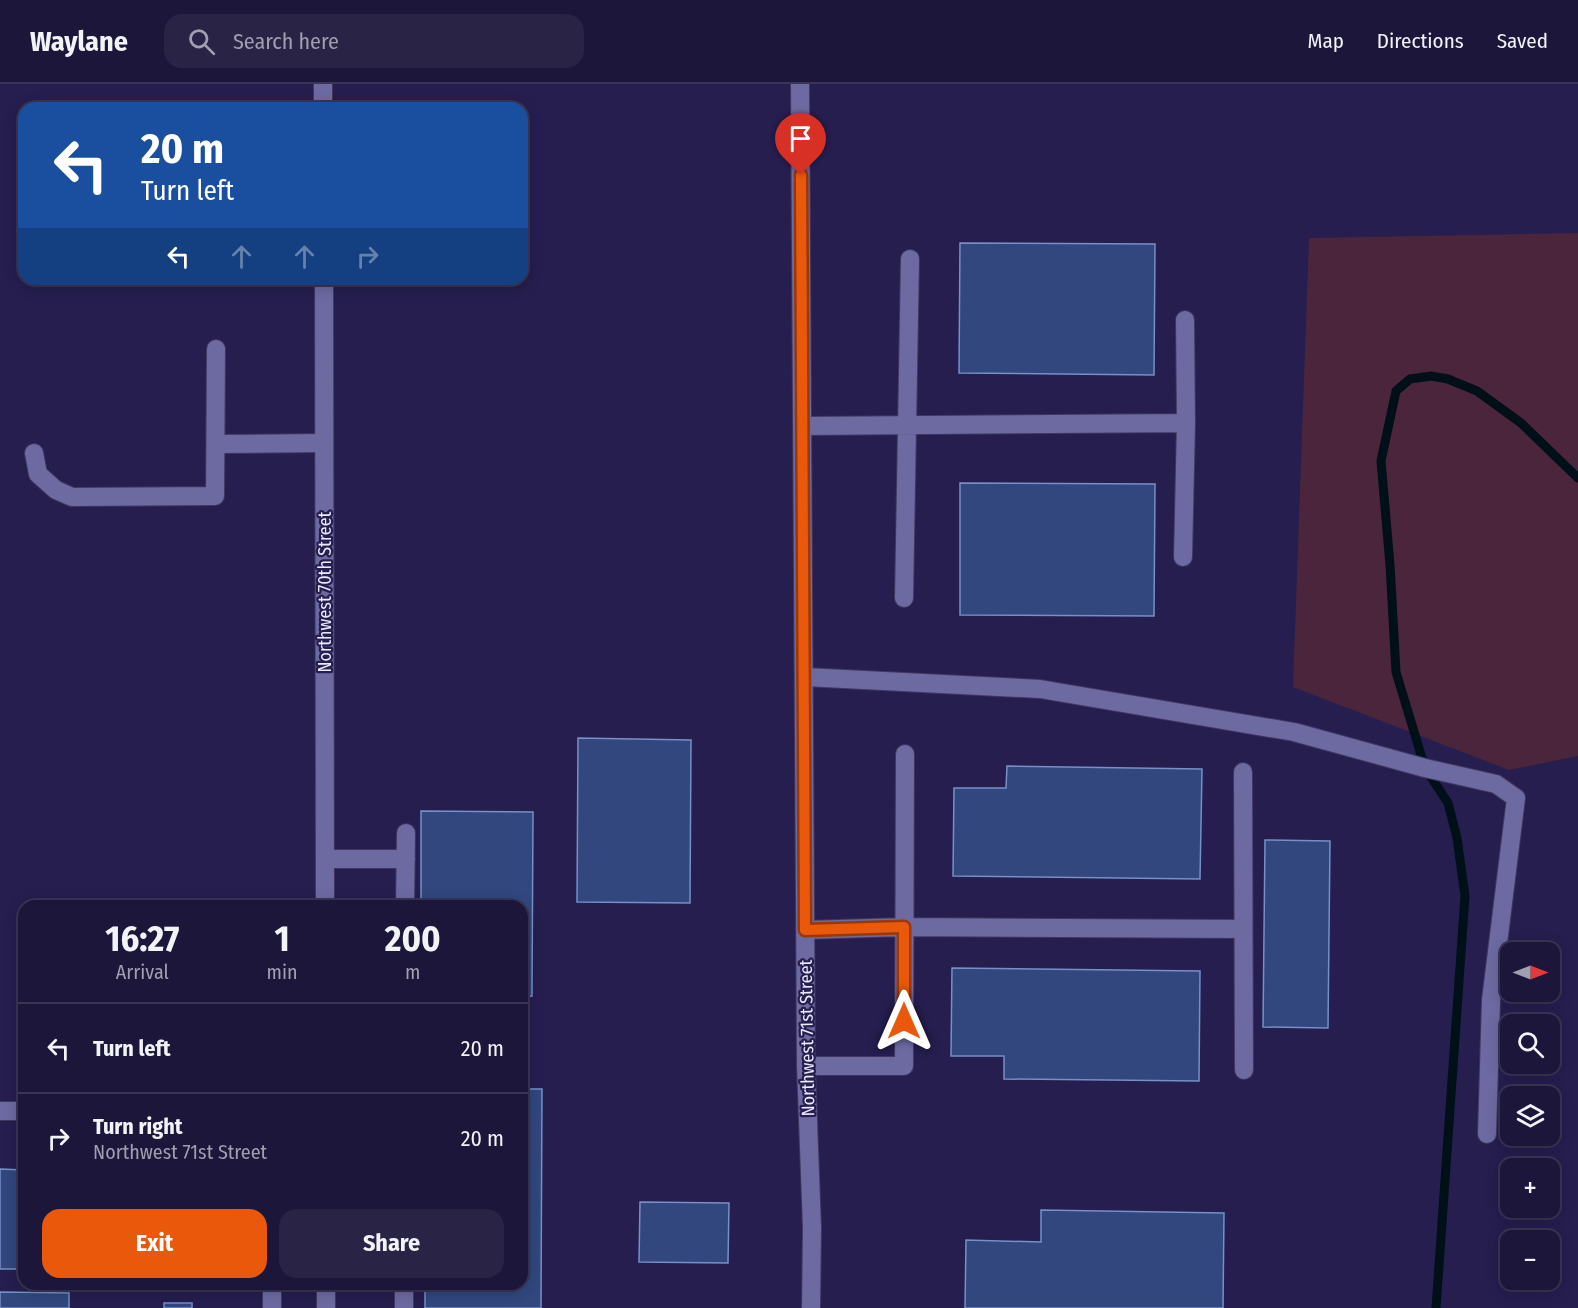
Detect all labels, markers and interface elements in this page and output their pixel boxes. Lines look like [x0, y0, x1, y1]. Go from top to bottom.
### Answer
search box [164, 14, 584, 68]
text: Waylane [30, 25, 128, 58]
icon: search [185, 25, 218, 58]
text: Search here [233, 28, 339, 55]
text: Map [1307, 28, 1344, 54]
text: Directions [1377, 28, 1464, 54]
text: Saved [1497, 28, 1548, 54]
pin [775, 113, 826, 175]
icon: arrive [784, 122, 817, 155]
text: 20 m [141, 124, 224, 174]
icon: left [42, 126, 120, 204]
text: Turn left [141, 175, 234, 207]
icon: left [162, 240, 195, 273]
icon: ahead [225, 240, 258, 273]
icon: ahead [288, 240, 321, 273]
icon: right [351, 240, 384, 273]
street label: Northwest 70th Street [314, 511, 336, 672]
text: 16:27 [105, 917, 179, 961]
text: 1 [274, 917, 290, 961]
text: 200 [385, 917, 441, 961]
north arrow [1500, 942, 1560, 1002]
map controls [1500, 942, 1560, 1290]
street label: Northwest 71st Street [795, 959, 819, 1117]
text: Arrival [116, 960, 169, 984]
text: min [267, 960, 298, 984]
text: m [405, 960, 420, 984]
position arrow [872, 989, 936, 1053]
button: search [1500, 1014, 1560, 1074]
icon: left [42, 1032, 75, 1065]
text: Turn left [93, 1035, 171, 1062]
text: 20 m [461, 1035, 504, 1062]
button: layers [1500, 1086, 1560, 1146]
text: Turn right [93, 1113, 182, 1140]
icon: right [42, 1122, 75, 1155]
text: 20 m [461, 1125, 504, 1152]
text: Northwest 71st Street [93, 1140, 267, 1164]
button: + [1500, 1158, 1560, 1218]
button: Exit [42, 1209, 267, 1278]
button: Share [279, 1209, 504, 1278]
button: − [1500, 1230, 1560, 1290]

